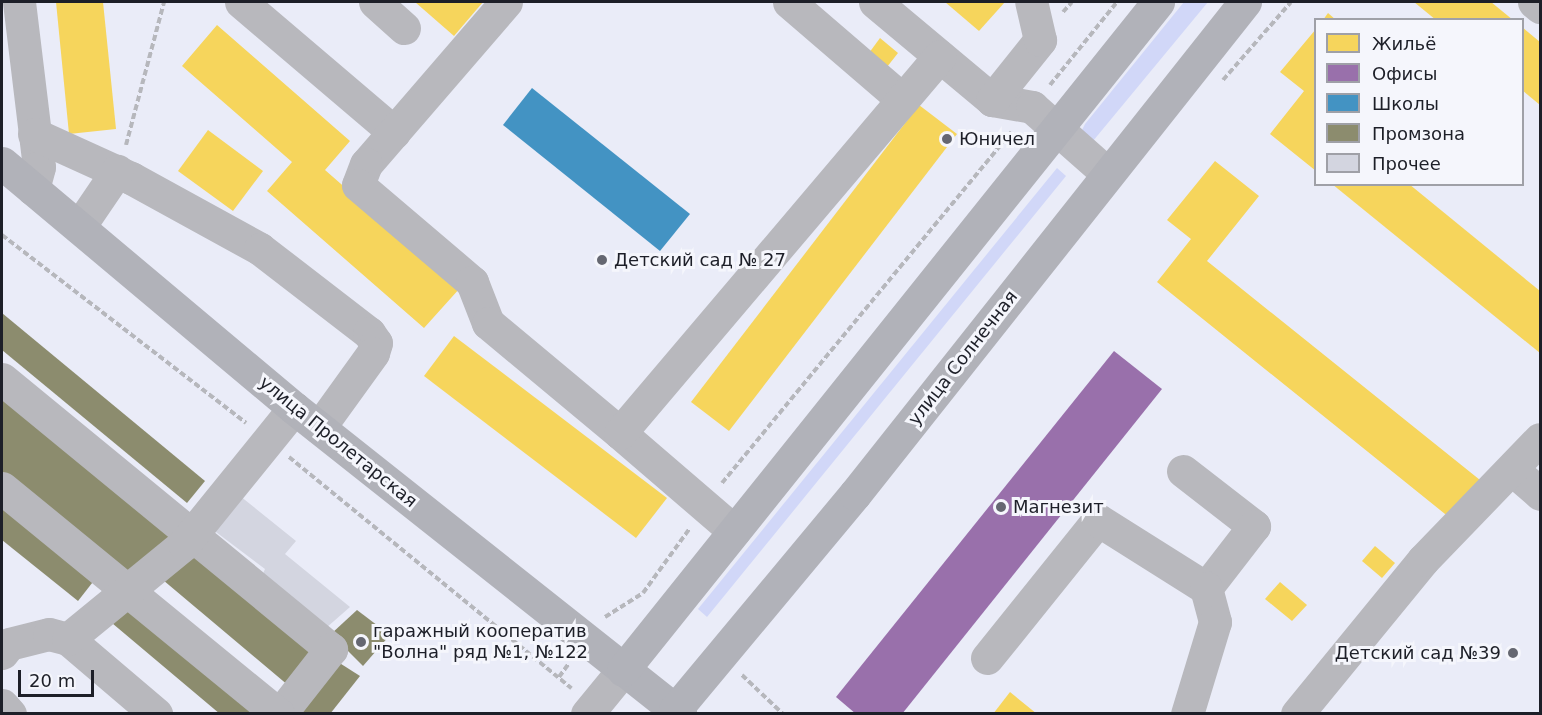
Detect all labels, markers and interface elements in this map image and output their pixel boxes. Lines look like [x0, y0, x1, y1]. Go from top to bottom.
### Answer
legend [1314, 18, 1524, 186]
text: Жильё [1372, 33, 1436, 54]
text: Офисы [1372, 63, 1437, 84]
text: Школы [1372, 93, 1439, 114]
text: Промзона [1372, 123, 1465, 144]
place label: Юничел [959, 128, 1035, 150]
marker: Юничел [940, 132, 954, 146]
text: Прочее [1372, 153, 1441, 174]
place label: Детский сад № 27 [614, 249, 786, 271]
marker: Детский сад № 27 [595, 253, 609, 267]
street label: улица Солнечная [904, 286, 1022, 430]
street label: улица Пролетарская [255, 372, 421, 512]
place label: Магнезит [1013, 496, 1104, 518]
marker: Магнезит [994, 500, 1008, 514]
place label: гаражный кооператив "Волна" ряд №1, №122 [373, 621, 588, 664]
marker: гаражный кооператив "Волна" ряд №1, №122 [354, 635, 368, 649]
place label: Детский сад №39 [1335, 642, 1501, 664]
marker: Детский сад №39 [1506, 646, 1520, 660]
scale bar [21, 658, 98, 696]
text: 20 m [29, 670, 75, 691]

